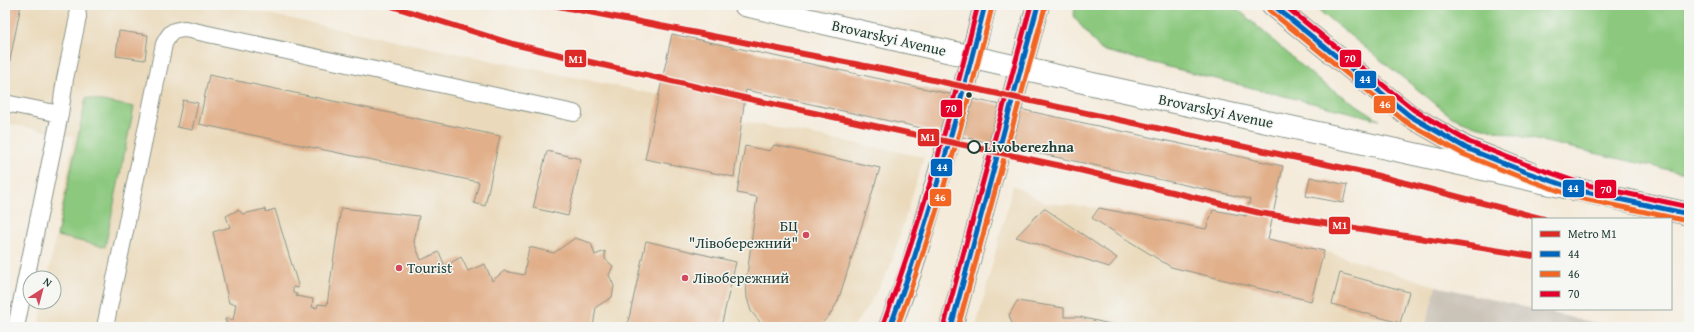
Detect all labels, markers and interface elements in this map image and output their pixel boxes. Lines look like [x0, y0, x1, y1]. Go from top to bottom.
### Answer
street label: Brovarskyi Avenue [830, 14, 948, 61]
line badge: M1 [564, 49, 587, 68]
line badge: 70 [1339, 49, 1362, 68]
text: 70 [1344, 50, 1356, 66]
text: M1 [568, 51, 584, 67]
line badge: 44 [1354, 70, 1377, 89]
text: 44 [1359, 71, 1371, 87]
street label: Brovarskyi Avenue [1157, 88, 1275, 133]
unlabelled marker [964, 90, 974, 100]
line badge: 46 [1373, 95, 1396, 114]
text: 46 [1379, 96, 1391, 112]
line badge: 70 [940, 99, 963, 118]
text: 70 [945, 100, 957, 116]
line badge: M1 [917, 128, 940, 147]
text: M1 [920, 129, 936, 145]
place label: Livoberezhna [984, 136, 1074, 157]
marker: Livoberezhna [967, 140, 981, 154]
line badge: 44 [930, 158, 953, 177]
text: 44 [936, 159, 948, 175]
line badge: 44 [1562, 179, 1585, 198]
line badge: 70 [1594, 179, 1617, 199]
text: 44 [1567, 180, 1579, 196]
text: 70 [1600, 181, 1612, 197]
line badge: 46 [929, 188, 952, 207]
text: 46 [934, 189, 946, 205]
place label: БЦ "Лівобережний" [689, 215, 798, 253]
line badge: M1 [1328, 216, 1351, 235]
text: M1 [1332, 217, 1348, 233]
legend [1532, 218, 1672, 310]
text: Metro M1 [1568, 225, 1617, 242]
marker: БЦ "Лівобережний" [801, 230, 811, 240]
text: 44 [1568, 245, 1580, 262]
place label: Tourist [407, 257, 453, 278]
marker: Tourist [394, 263, 404, 273]
text: 46 [1568, 265, 1580, 282]
place label: Лівобережний [693, 267, 789, 288]
north arrow [22, 270, 62, 310]
text: N [40, 273, 56, 291]
marker: Лівобережний [680, 273, 690, 283]
text: 70 [1568, 285, 1580, 302]

